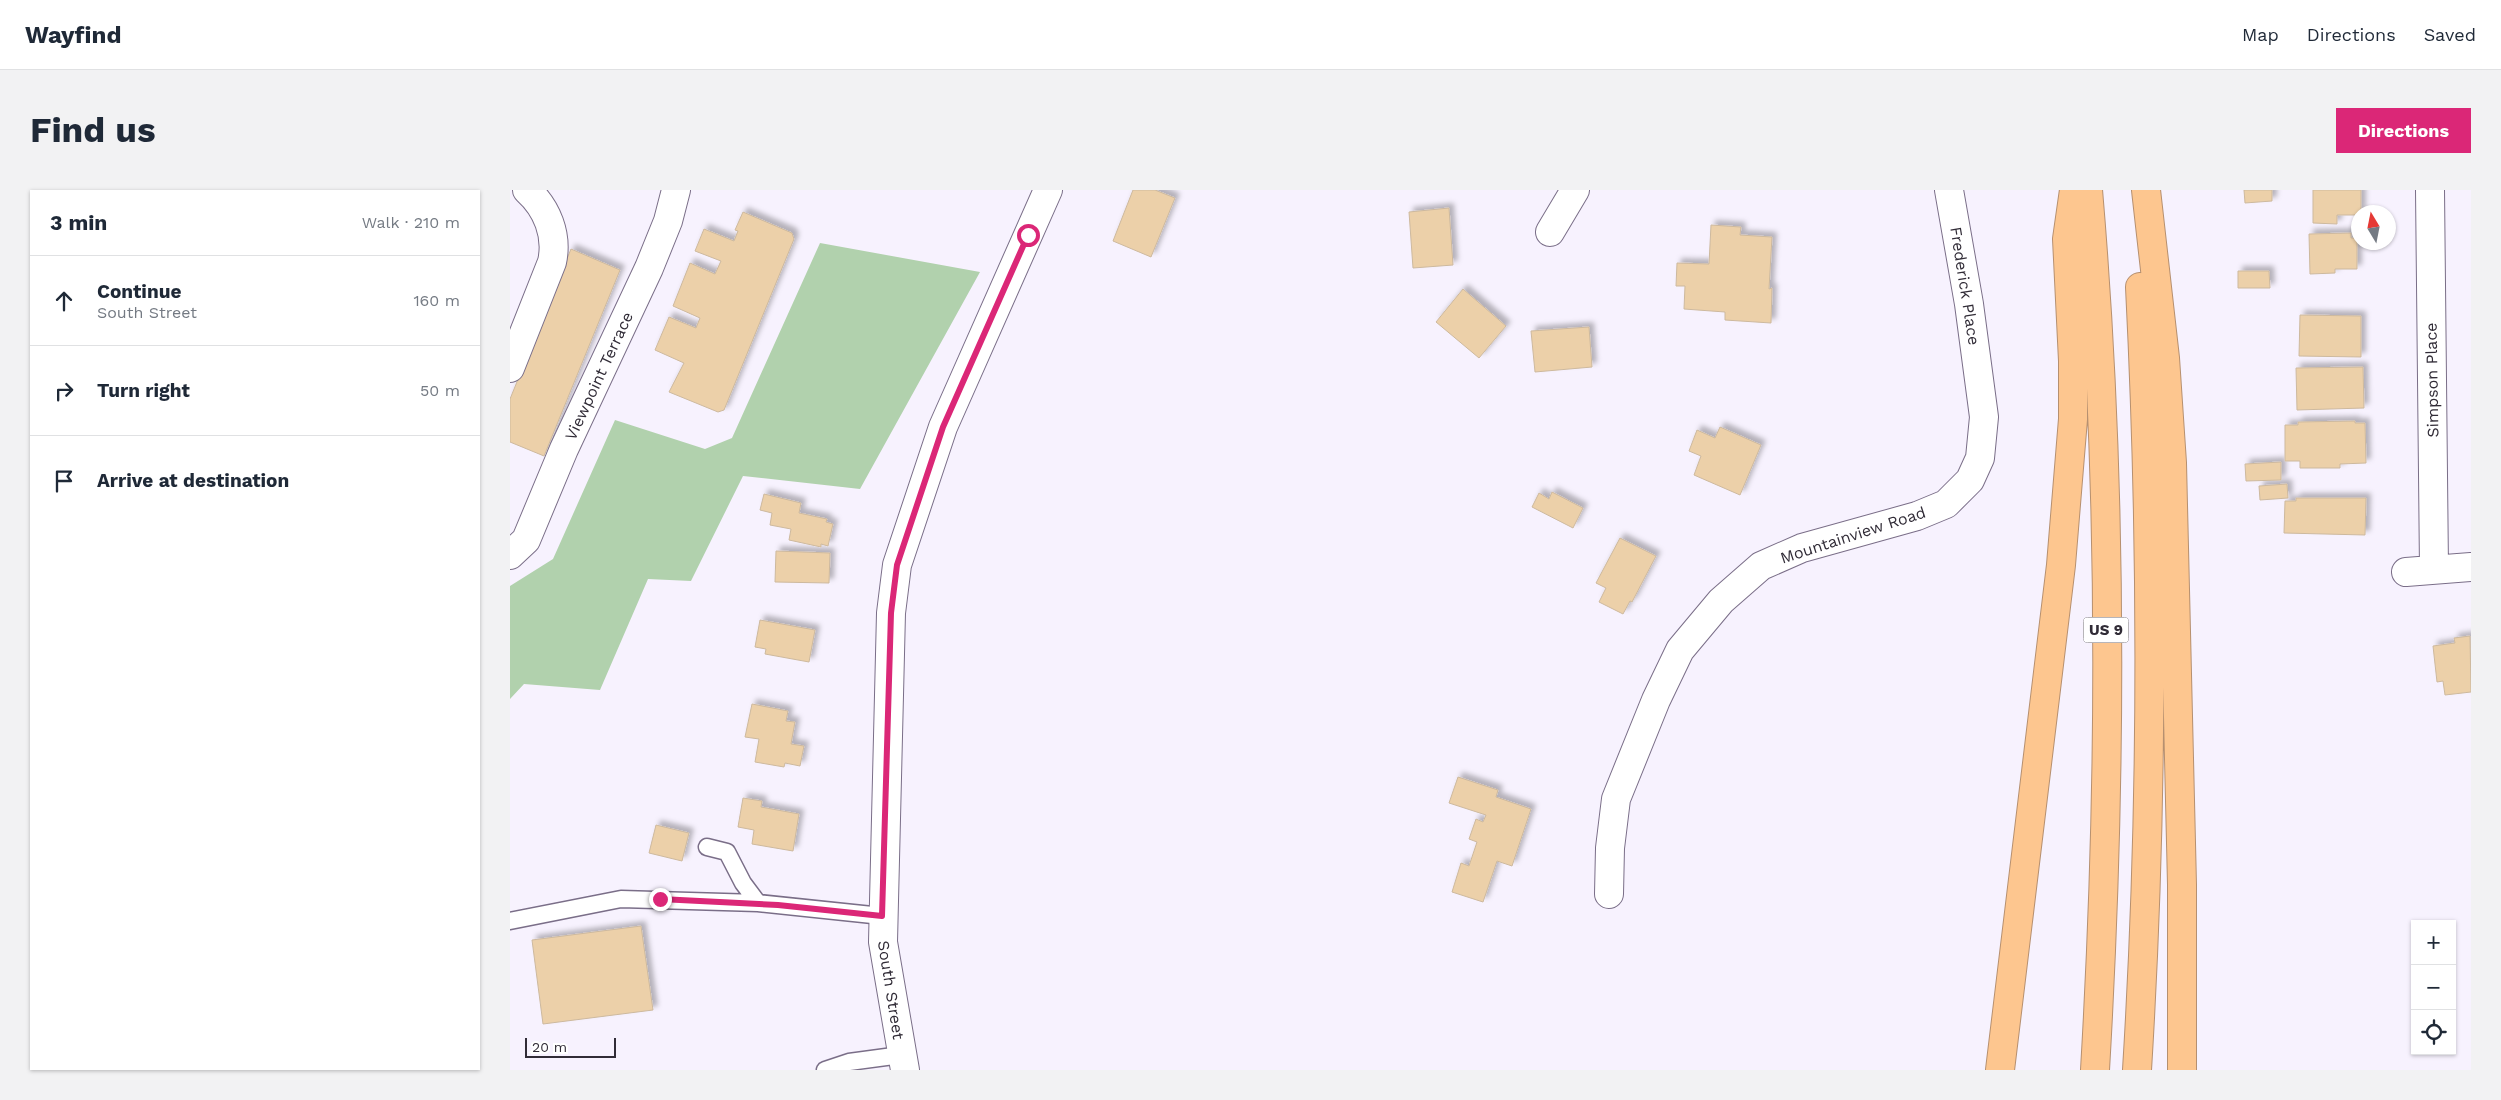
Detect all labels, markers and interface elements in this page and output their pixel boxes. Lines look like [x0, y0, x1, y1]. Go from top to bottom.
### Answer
text: Wayfind [25, 21, 121, 49]
text: Map [2242, 24, 2279, 45]
text: Directions [2307, 24, 2396, 45]
text: Saved [2424, 24, 2476, 45]
button: Directions [2336, 108, 2471, 153]
text: Find us [30, 109, 156, 151]
north arrow [2351, 205, 2396, 250]
text: 3 min [50, 210, 107, 235]
text: Walk · 210 m [362, 213, 460, 232]
route start [1017, 224, 1040, 247]
street label: Frederick Place [1946, 225, 1984, 347]
text: Continue [97, 280, 181, 303]
icon: ahead [50, 287, 78, 315]
text: 160 m [413, 291, 460, 310]
text: South Street [97, 303, 197, 322]
street label: Viewpoint Terrace [561, 309, 637, 443]
street label: Simpson Place [2421, 322, 2443, 438]
icon: right [50, 377, 78, 405]
text: Turn right [97, 379, 190, 402]
text: 50 m [420, 381, 460, 400]
icon: arrive [50, 467, 78, 495]
text: Arrive at destination [97, 469, 289, 492]
street label: Mountainview Road [1778, 503, 1928, 567]
road number: US 9 [2084, 618, 2128, 642]
route end [649, 888, 672, 911]
map controls [2411, 920, 2456, 1055]
button: + [2411, 920, 2456, 965]
street label: South Street [874, 939, 908, 1041]
button: − [2411, 965, 2456, 1010]
button: locate [2411, 1010, 2456, 1055]
scale bar [525, 1035, 616, 1058]
text: 20 m [532, 1039, 567, 1055]

